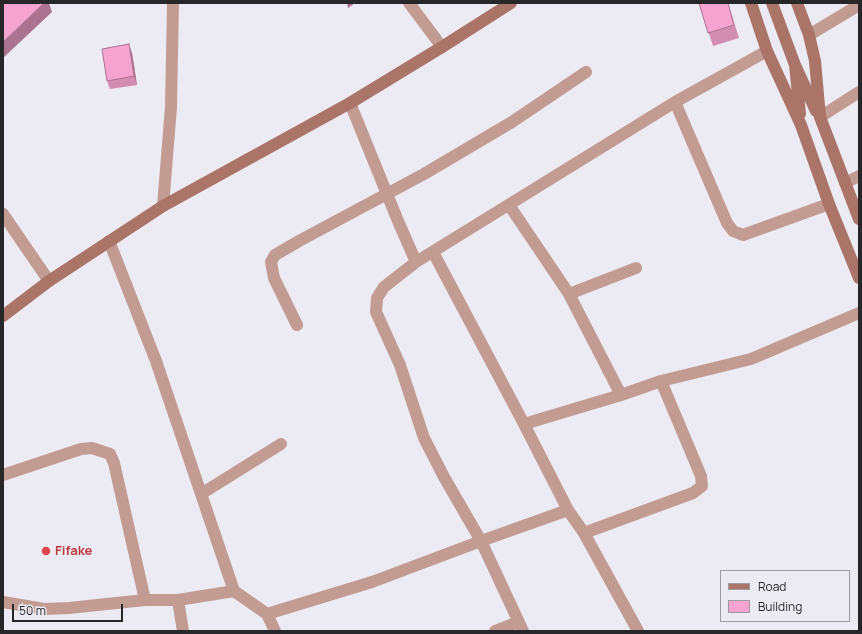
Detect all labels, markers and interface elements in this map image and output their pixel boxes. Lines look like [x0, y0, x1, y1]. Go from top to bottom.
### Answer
place label: Fifake [55, 543, 92, 559]
marker: Fifake [40, 545, 52, 557]
legend [720, 570, 850, 622]
text: Road [758, 578, 786, 595]
scale bar [14, 596, 125, 622]
text: Building [758, 598, 802, 615]
text: 50 m [19, 602, 46, 619]

